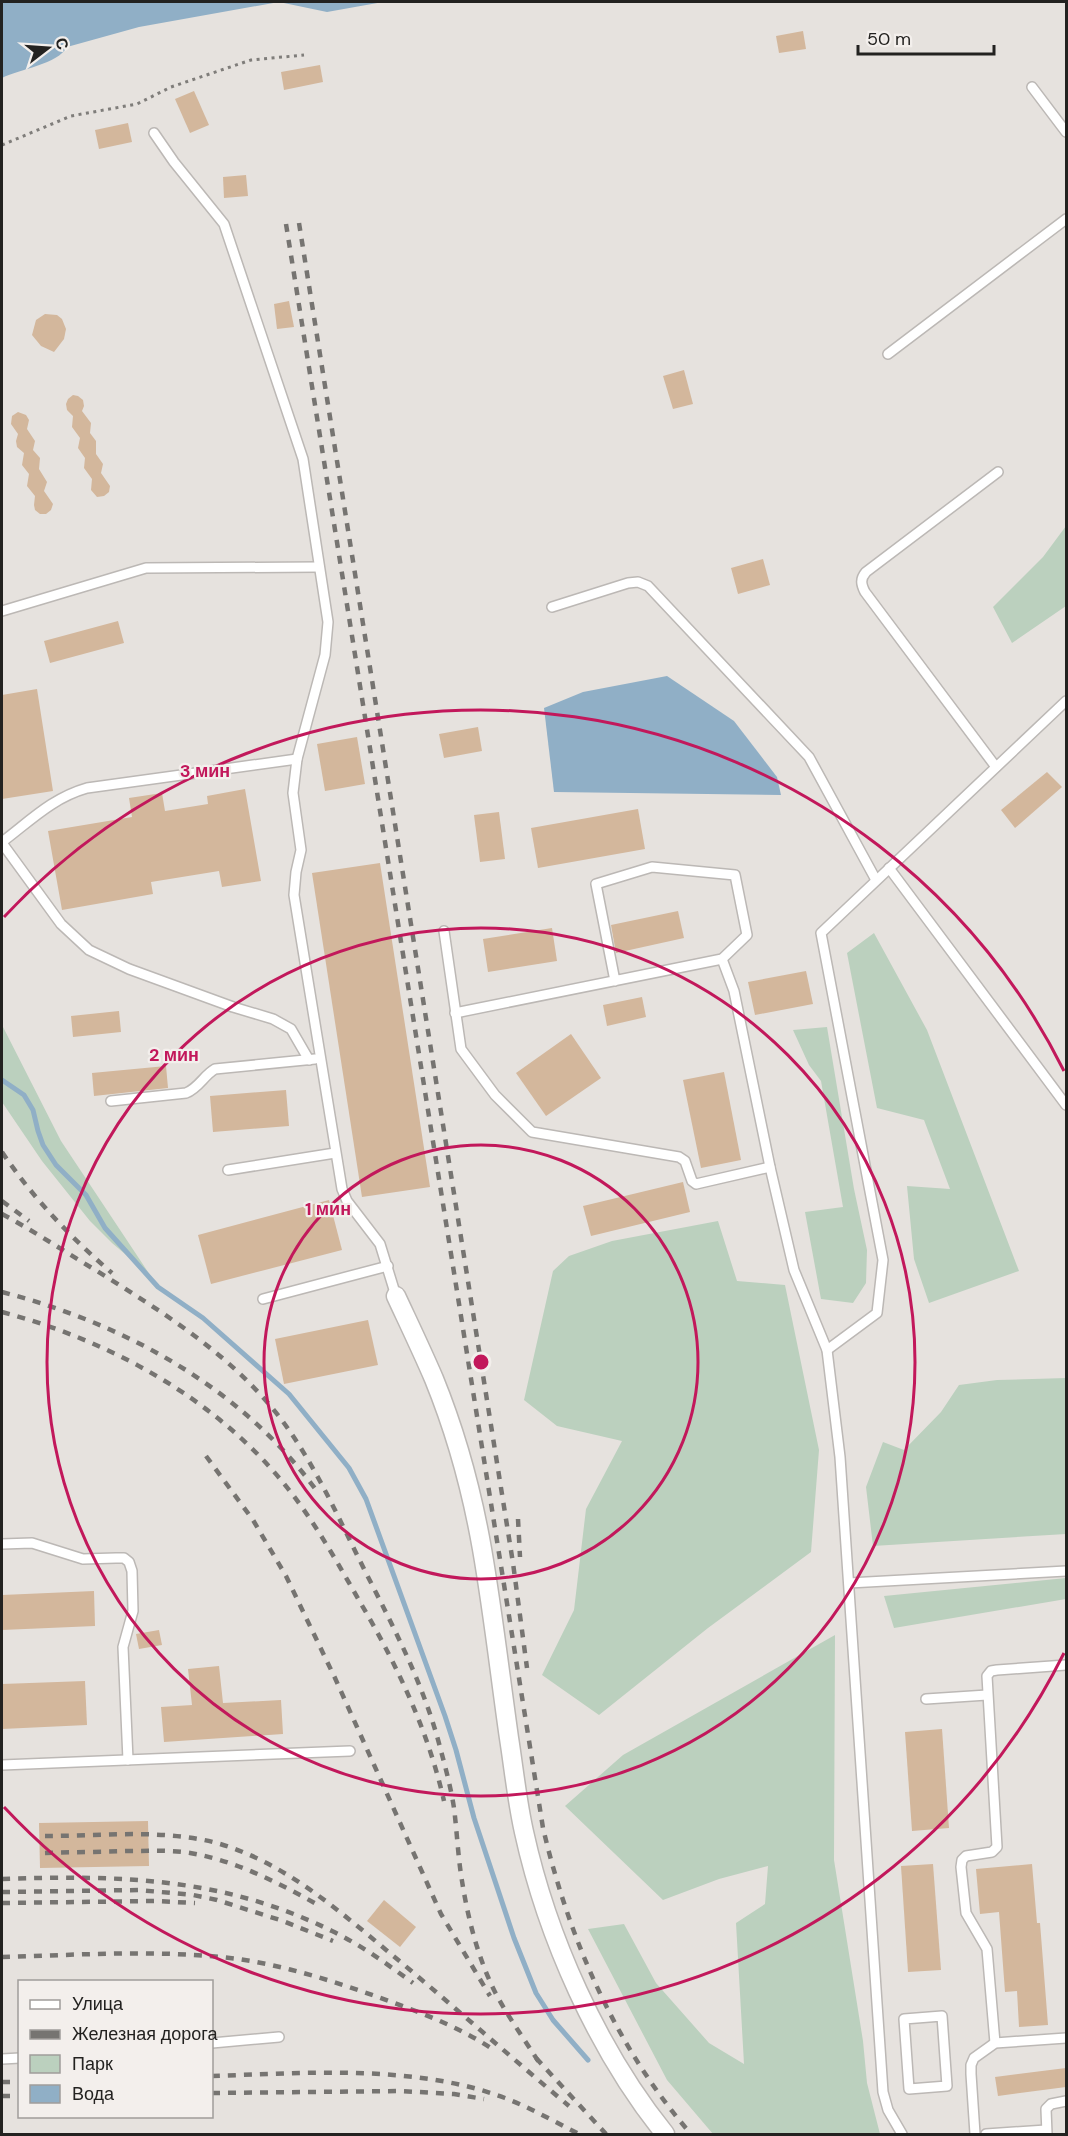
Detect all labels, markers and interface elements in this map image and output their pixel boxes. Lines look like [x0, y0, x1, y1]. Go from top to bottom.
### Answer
north arrow [18, 18, 78, 78]
scale bar [858, 18, 994, 56]
text: 50 m [867, 27, 911, 51]
text: С [50, 35, 74, 53]
text: 3 мин [180, 759, 230, 783]
text: 2 мин [149, 1043, 199, 1067]
text: 1 мин [305, 1197, 351, 1221]
centre of rings [471, 1352, 491, 1372]
legend [18, 1980, 213, 2118]
text: Улица [72, 1992, 124, 2016]
text: Железная дорога [72, 2022, 218, 2046]
text: Парк [72, 2052, 113, 2076]
text: Вода [72, 2082, 115, 2106]

